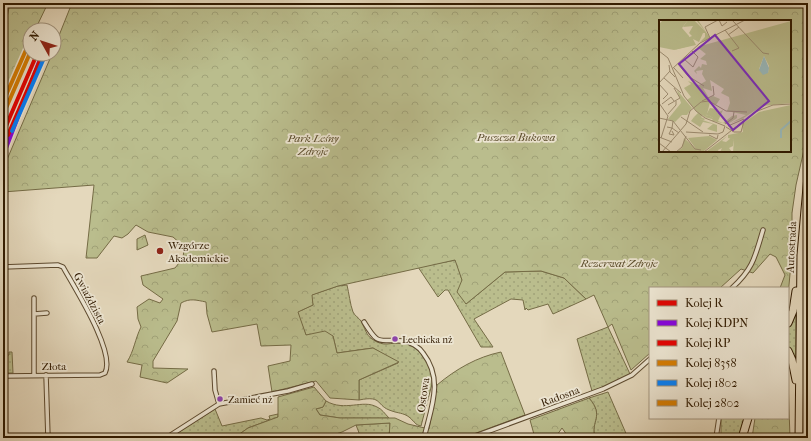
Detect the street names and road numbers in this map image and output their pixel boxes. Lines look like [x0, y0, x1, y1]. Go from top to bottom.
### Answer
street label: Autostrada [784, 220, 799, 274]
street label: Gwiaździsta [71, 270, 109, 327]
street label: Złota [42, 360, 67, 373]
street label: Ostowa [415, 376, 433, 413]
street label: Radosna [539, 383, 582, 409]

